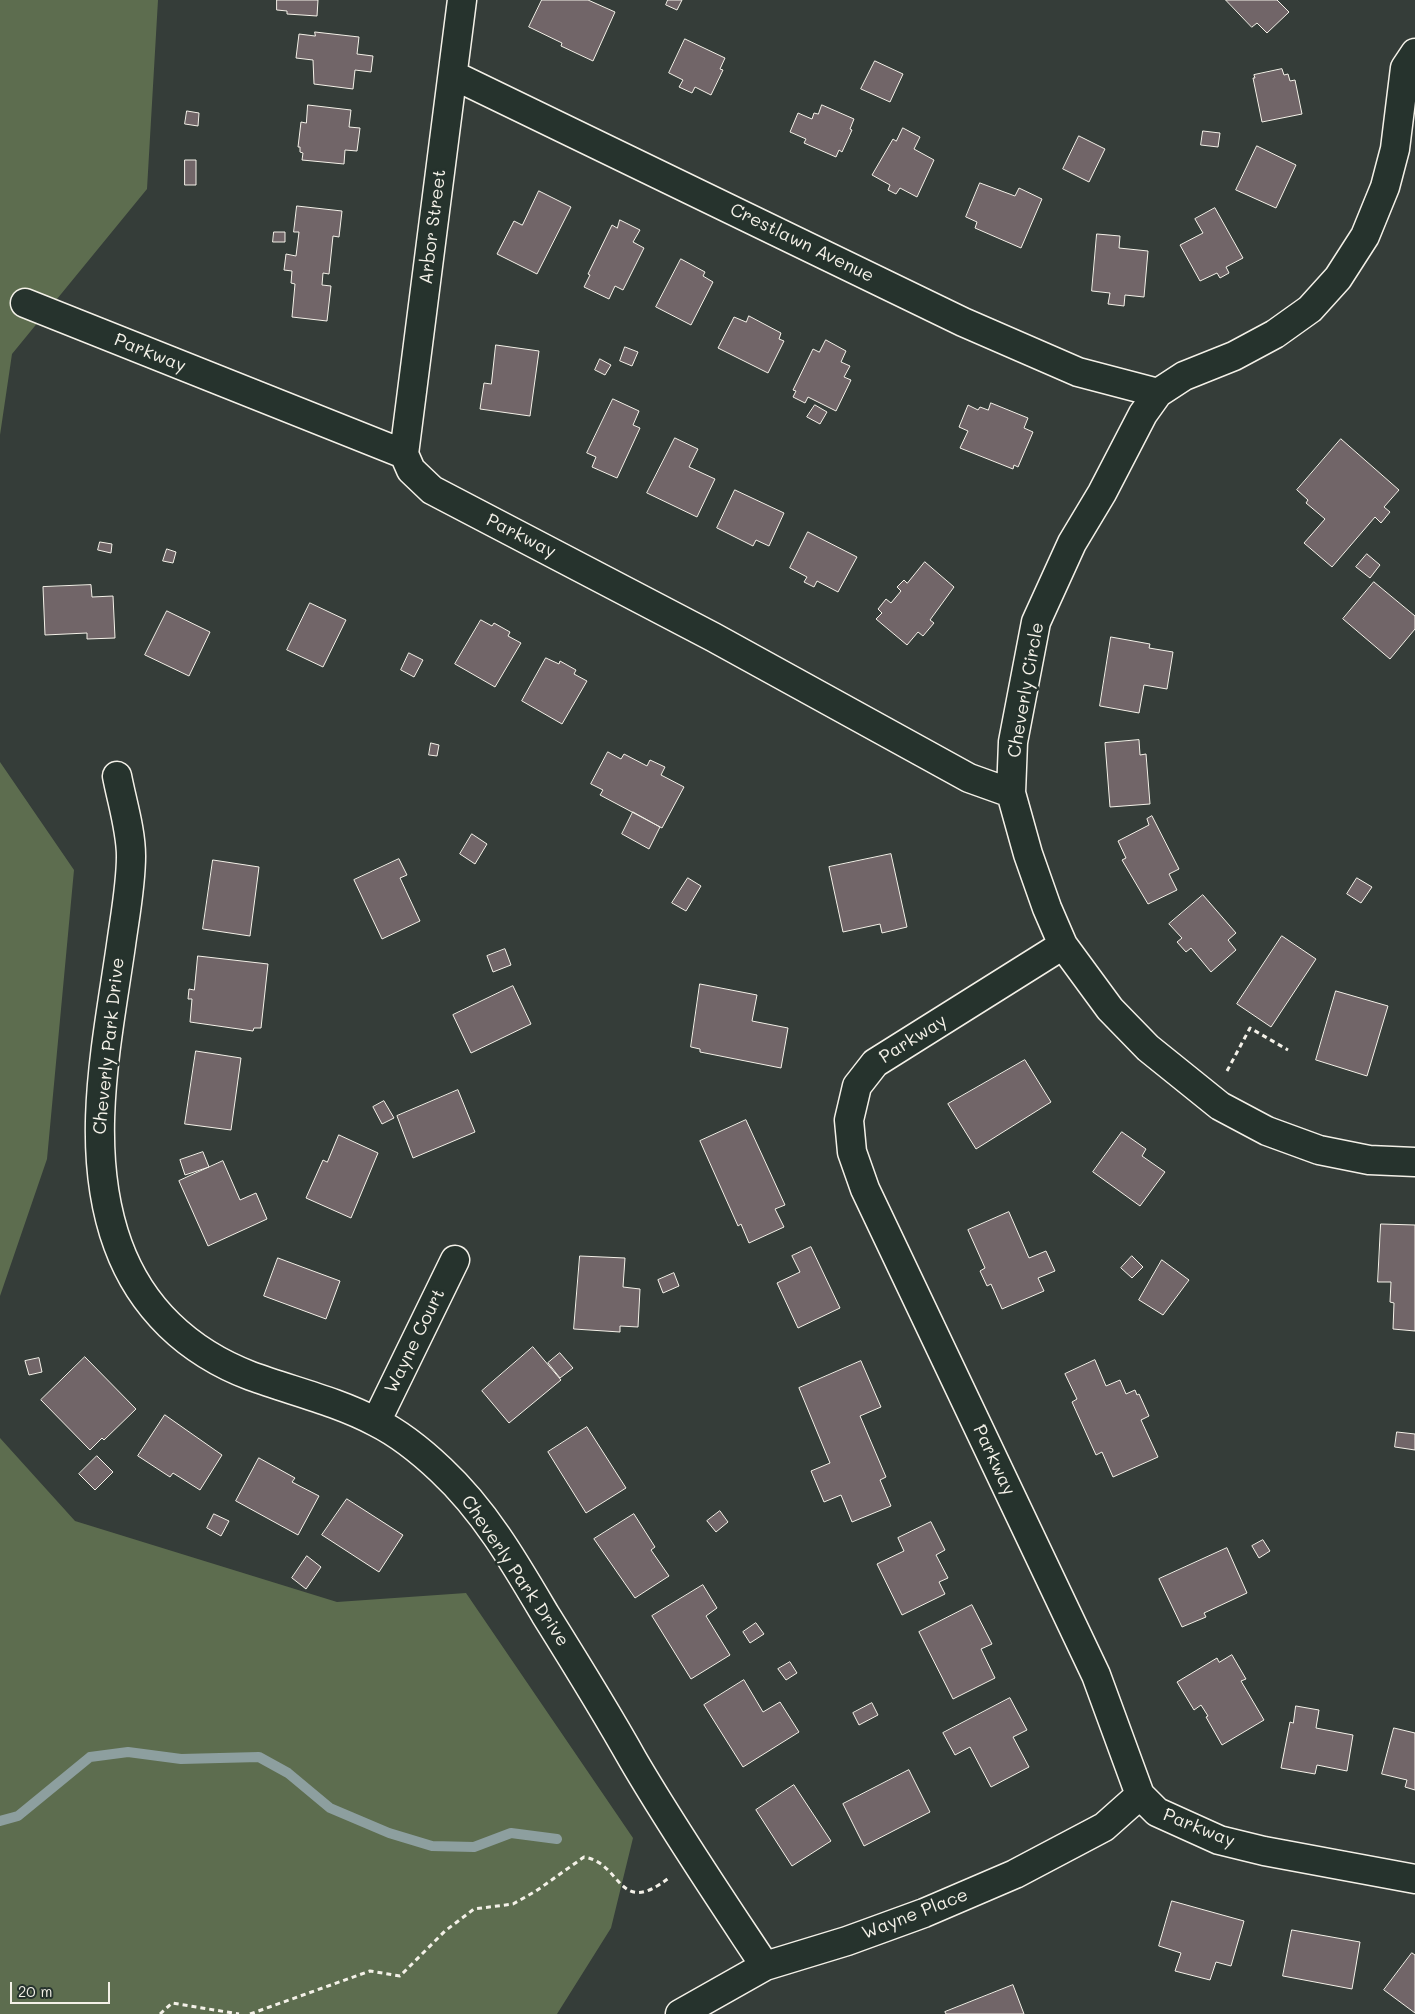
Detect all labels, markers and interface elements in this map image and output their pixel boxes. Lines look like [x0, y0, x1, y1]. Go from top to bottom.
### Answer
street label: Arbor Street [415, 168, 451, 286]
street label: Crestlawn Avenue [727, 199, 877, 287]
street label: Parkway [111, 329, 189, 377]
street label: Parkway [483, 509, 559, 563]
street label: Cheverly Circle [1003, 621, 1049, 759]
street label: Cheverly Park Drive [89, 957, 129, 1135]
street label: Parkway [875, 1010, 951, 1068]
street label: Wayne Court [380, 1285, 450, 1397]
street label: Parkway [968, 1421, 1020, 1499]
street label: Cheverly Park Drive [456, 1491, 574, 1651]
street label: Parkway [1160, 1804, 1238, 1852]
street label: Wayne Place [859, 1884, 971, 1944]
scale bar [12, 1972, 112, 2004]
text: 20 m [18, 1981, 52, 2001]

